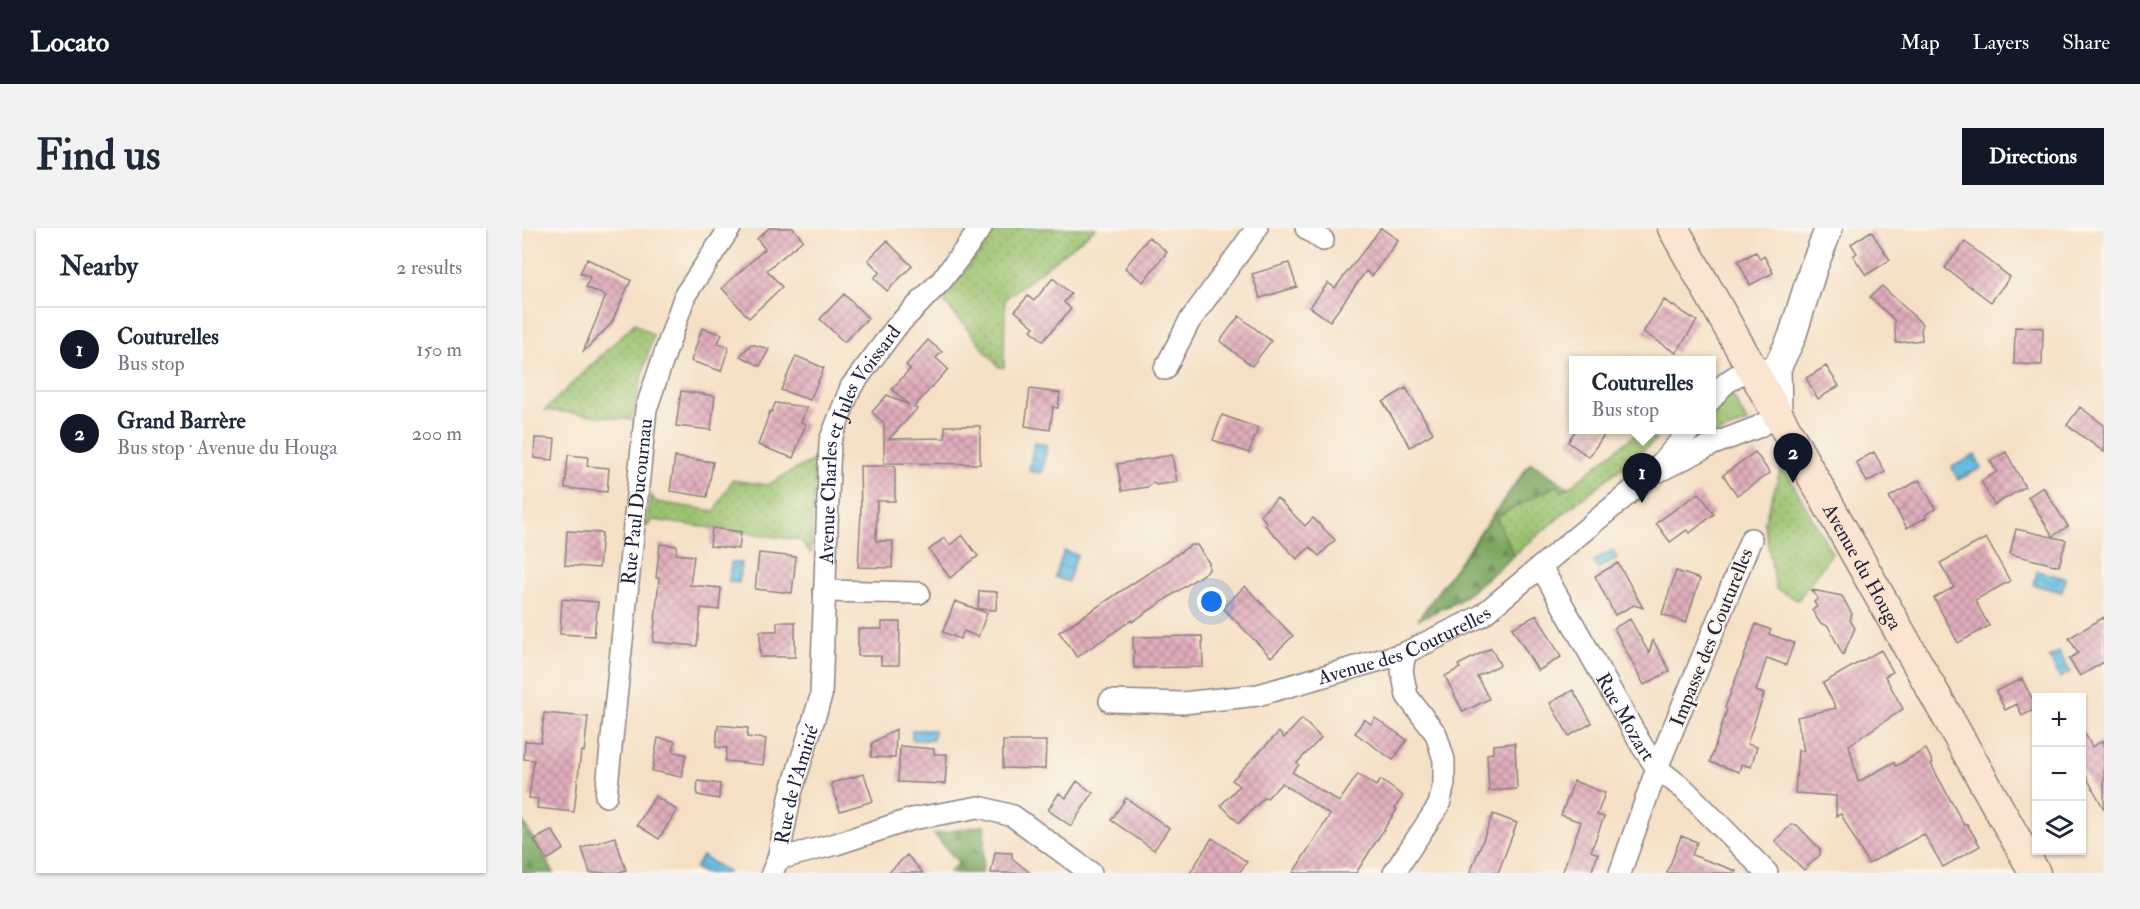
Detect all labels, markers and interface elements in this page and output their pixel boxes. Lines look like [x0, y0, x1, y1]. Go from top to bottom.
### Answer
text: Locato [30, 25, 109, 60]
text: Map [1900, 29, 1940, 56]
text: Layers [1973, 29, 2029, 56]
text: Share [2062, 29, 2110, 56]
button: Directions [1962, 128, 2104, 185]
text: Find us [36, 130, 160, 182]
text: Nearby [60, 251, 138, 283]
text: 2 results [396, 255, 462, 280]
street label: Avenue Charles et Jules Voissard [814, 320, 906, 565]
text: Couturelles [117, 323, 219, 351]
text: 1 [76, 337, 83, 362]
text: 150 m [416, 337, 462, 362]
text: Bus stop [117, 351, 185, 376]
popup [1569, 356, 1716, 434]
text: Couturelles [1592, 369, 1693, 397]
text: Bus stop [1592, 397, 1659, 422]
text: Grand Barrère [117, 407, 246, 435]
street label: Rue Paul Ducournau [616, 417, 658, 586]
text: 2 [74, 421, 85, 446]
text: 200 m [412, 421, 462, 446]
pin: 2 [1774, 434, 1812, 483]
text: Bus stop · Avenue du Houga [117, 435, 338, 460]
pin: 1 [1622, 454, 1662, 503]
street label: Avenue du Houga [1817, 498, 1908, 635]
street label: Impasse des Couturelles [1664, 544, 1760, 730]
your location [1197, 587, 1226, 616]
street label: Avenue des Couturelles [1314, 601, 1496, 691]
street label: Rue Mozart [1590, 668, 1661, 766]
map controls [2032, 693, 2086, 855]
button: + [2032, 693, 2086, 747]
street label: Rue de l'Amitié [769, 721, 825, 846]
button: − [2032, 747, 2086, 801]
button: layers [2032, 801, 2086, 855]

